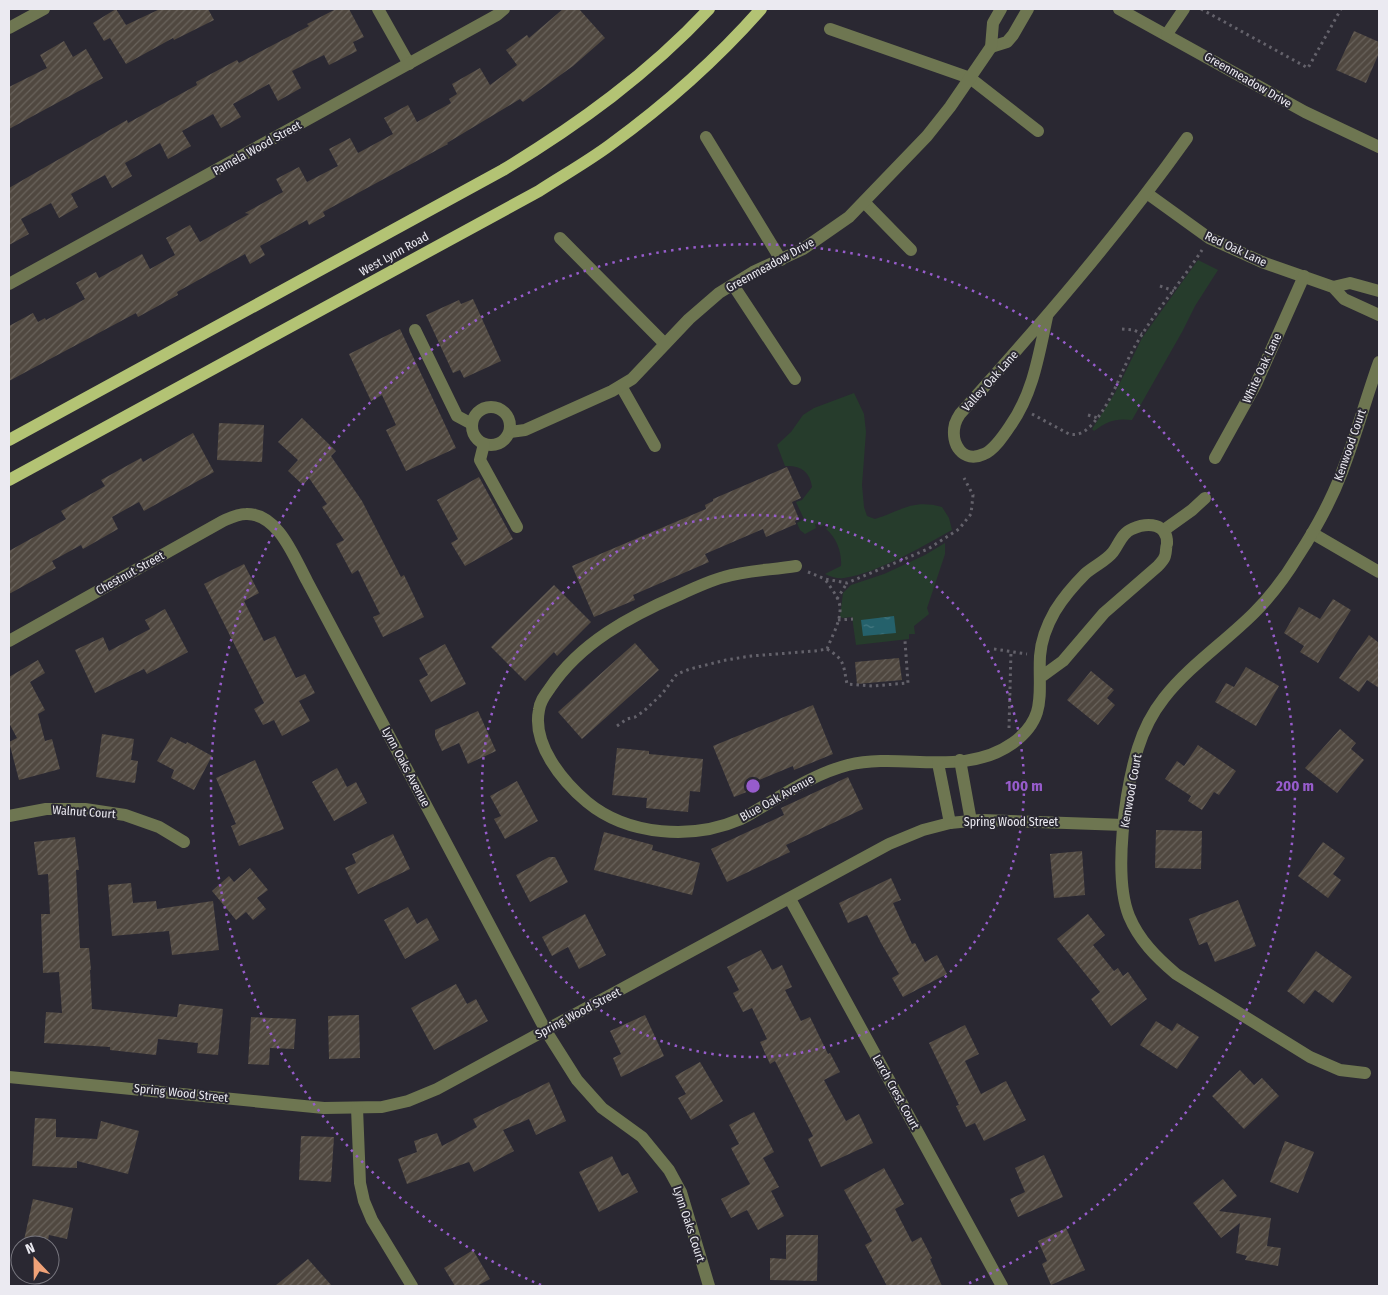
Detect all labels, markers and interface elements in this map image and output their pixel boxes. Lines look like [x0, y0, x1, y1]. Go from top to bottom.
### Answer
street label: Greenmeadow Drive [1202, 49, 1294, 111]
street label: Pamela Wood Street [210, 118, 304, 178]
street label: West Lynn Road [357, 229, 431, 279]
street label: Red Oak Lane [1203, 229, 1269, 269]
street label: Greenmeadow Drive [723, 235, 817, 295]
street label: White Oak Lane [1240, 331, 1284, 405]
street label: Valley Oak Lane [959, 348, 1021, 414]
street label: Kenwood Court [1331, 407, 1369, 483]
street label: Chestnut Street [93, 548, 167, 598]
street label: Lynn Oaks Avenue [379, 725, 433, 809]
street label: Kenwood Court [1118, 753, 1144, 829]
street label: Blue Oak Avenue [738, 772, 817, 824]
centre of rings [744, 777, 762, 795]
text: 100 m [1005, 777, 1043, 795]
text: 200 m [1275, 777, 1314, 795]
street label: Walnut Court [52, 803, 116, 821]
street label: Spring Wood Street [964, 815, 1058, 829]
street label: Spring Wood Street [533, 985, 623, 1041]
street label: Larch Crest Court [870, 1052, 922, 1132]
street label: Spring Wood Street [133, 1081, 229, 1105]
street label: Lynn Oaks Court [670, 1184, 708, 1264]
north arrow [10, 1235, 60, 1285]
text: N [23, 1239, 37, 1258]

